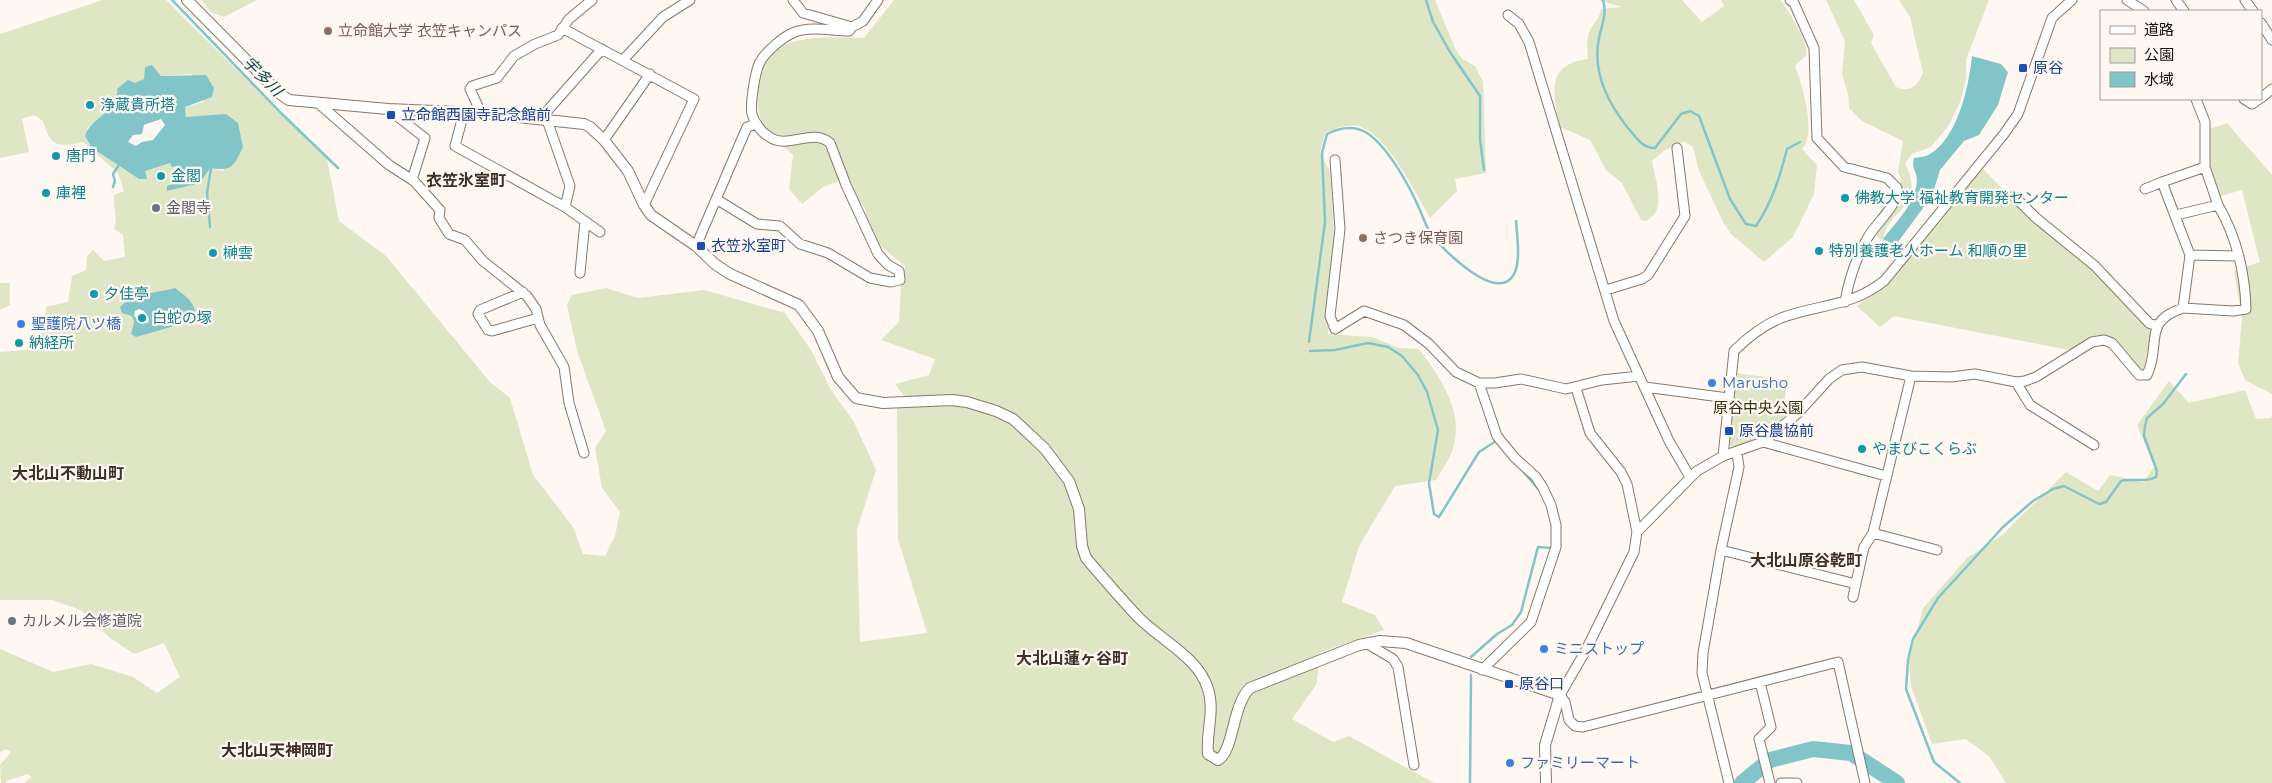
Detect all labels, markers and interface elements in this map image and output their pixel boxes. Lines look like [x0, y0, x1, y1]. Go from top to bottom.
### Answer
legend [2100, 10, 2262, 100]
text: 道路 [2144, 20, 2174, 39]
place label: 立命館大学 衣笠キャンパス [338, 21, 522, 40]
marker: 立命館大学 衣笠キャンパス [322, 25, 334, 37]
text: 公園 [2144, 45, 2174, 64]
water label: 宇多川 [239, 53, 288, 101]
place label: 原谷 [2033, 58, 2063, 77]
marker: 原谷 [2017, 62, 2029, 74]
text: 水域 [2144, 70, 2174, 89]
place label: 浄蔵貴所塔 [100, 95, 175, 114]
marker: 浄蔵貴所塔 [84, 99, 96, 111]
place label: 立命館西園寺記念館前 [401, 105, 551, 124]
marker: 立命館西園寺記念館前 [385, 109, 397, 121]
place label: 唐門 [66, 146, 96, 165]
marker: 唐門 [50, 150, 62, 162]
place label: 金閣 [171, 166, 201, 185]
marker: 金閣 [155, 170, 167, 182]
district label: 衣笠氷室町 [426, 171, 506, 190]
place label: 庫裡 [56, 183, 86, 202]
marker: 庫裡 [40, 187, 52, 199]
place label: 佛教大学 福祉教育開発センター [1855, 188, 2069, 207]
marker: 佛教大学 福祉教育開発センター [1839, 192, 1851, 204]
place label: 金閣寺 [166, 198, 211, 217]
marker: 金閣寺 [150, 202, 162, 214]
place label: さつき保育園 [1373, 228, 1463, 247]
marker: さつき保育園 [1357, 232, 1369, 244]
place label: 衣笠氷室町 [711, 236, 786, 255]
marker: 衣笠氷室町 [695, 240, 707, 252]
place label: 特別養護老人ホーム 和順の里 [1829, 241, 2027, 260]
place label: 榊雲 [223, 243, 253, 262]
marker: 特別養護老人ホーム 和順の里 [1813, 245, 1825, 257]
marker: 榊雲 [207, 247, 219, 259]
place label: 夕佳亭 [104, 284, 149, 303]
marker: 夕佳亭 [88, 288, 100, 300]
place label: 白蛇の塚 [152, 308, 212, 327]
marker: 白蛇の塚 [136, 312, 148, 324]
place label: 聖護院八ツ橋 [31, 314, 121, 333]
marker: 聖護院八ツ橋 [15, 318, 27, 330]
place label: 納経所 [29, 333, 74, 352]
marker: 納経所 [13, 337, 25, 349]
place label: Marusho [1722, 373, 1788, 392]
marker: Marusho [1706, 377, 1718, 389]
park label: 原谷中央公園 [1713, 398, 1803, 417]
place label: 原谷農協前 [1739, 421, 1814, 440]
marker: 原谷農協前 [1723, 425, 1735, 437]
place label: やまびこくらぶ [1872, 439, 1977, 458]
marker: やまびこくらぶ [1856, 443, 1868, 455]
district label: 大北山不動山町 [12, 464, 124, 483]
district label: 大北山原谷乾町 [1750, 551, 1862, 570]
place label: カルメル会修道院 [22, 611, 142, 630]
marker: カルメル会修道院 [6, 615, 18, 627]
place label: ミニストップ [1554, 639, 1644, 658]
marker: ミニストップ [1538, 643, 1550, 655]
district label: 大北山蓮ヶ谷町 [1016, 649, 1128, 668]
place label: 原谷口 [1519, 674, 1564, 693]
marker: 原谷口 [1503, 678, 1515, 690]
district label: 大北山天神岡町 [221, 741, 333, 760]
place label: ファミリーマート [1520, 753, 1640, 772]
marker: ファミリーマート [1504, 757, 1516, 769]

